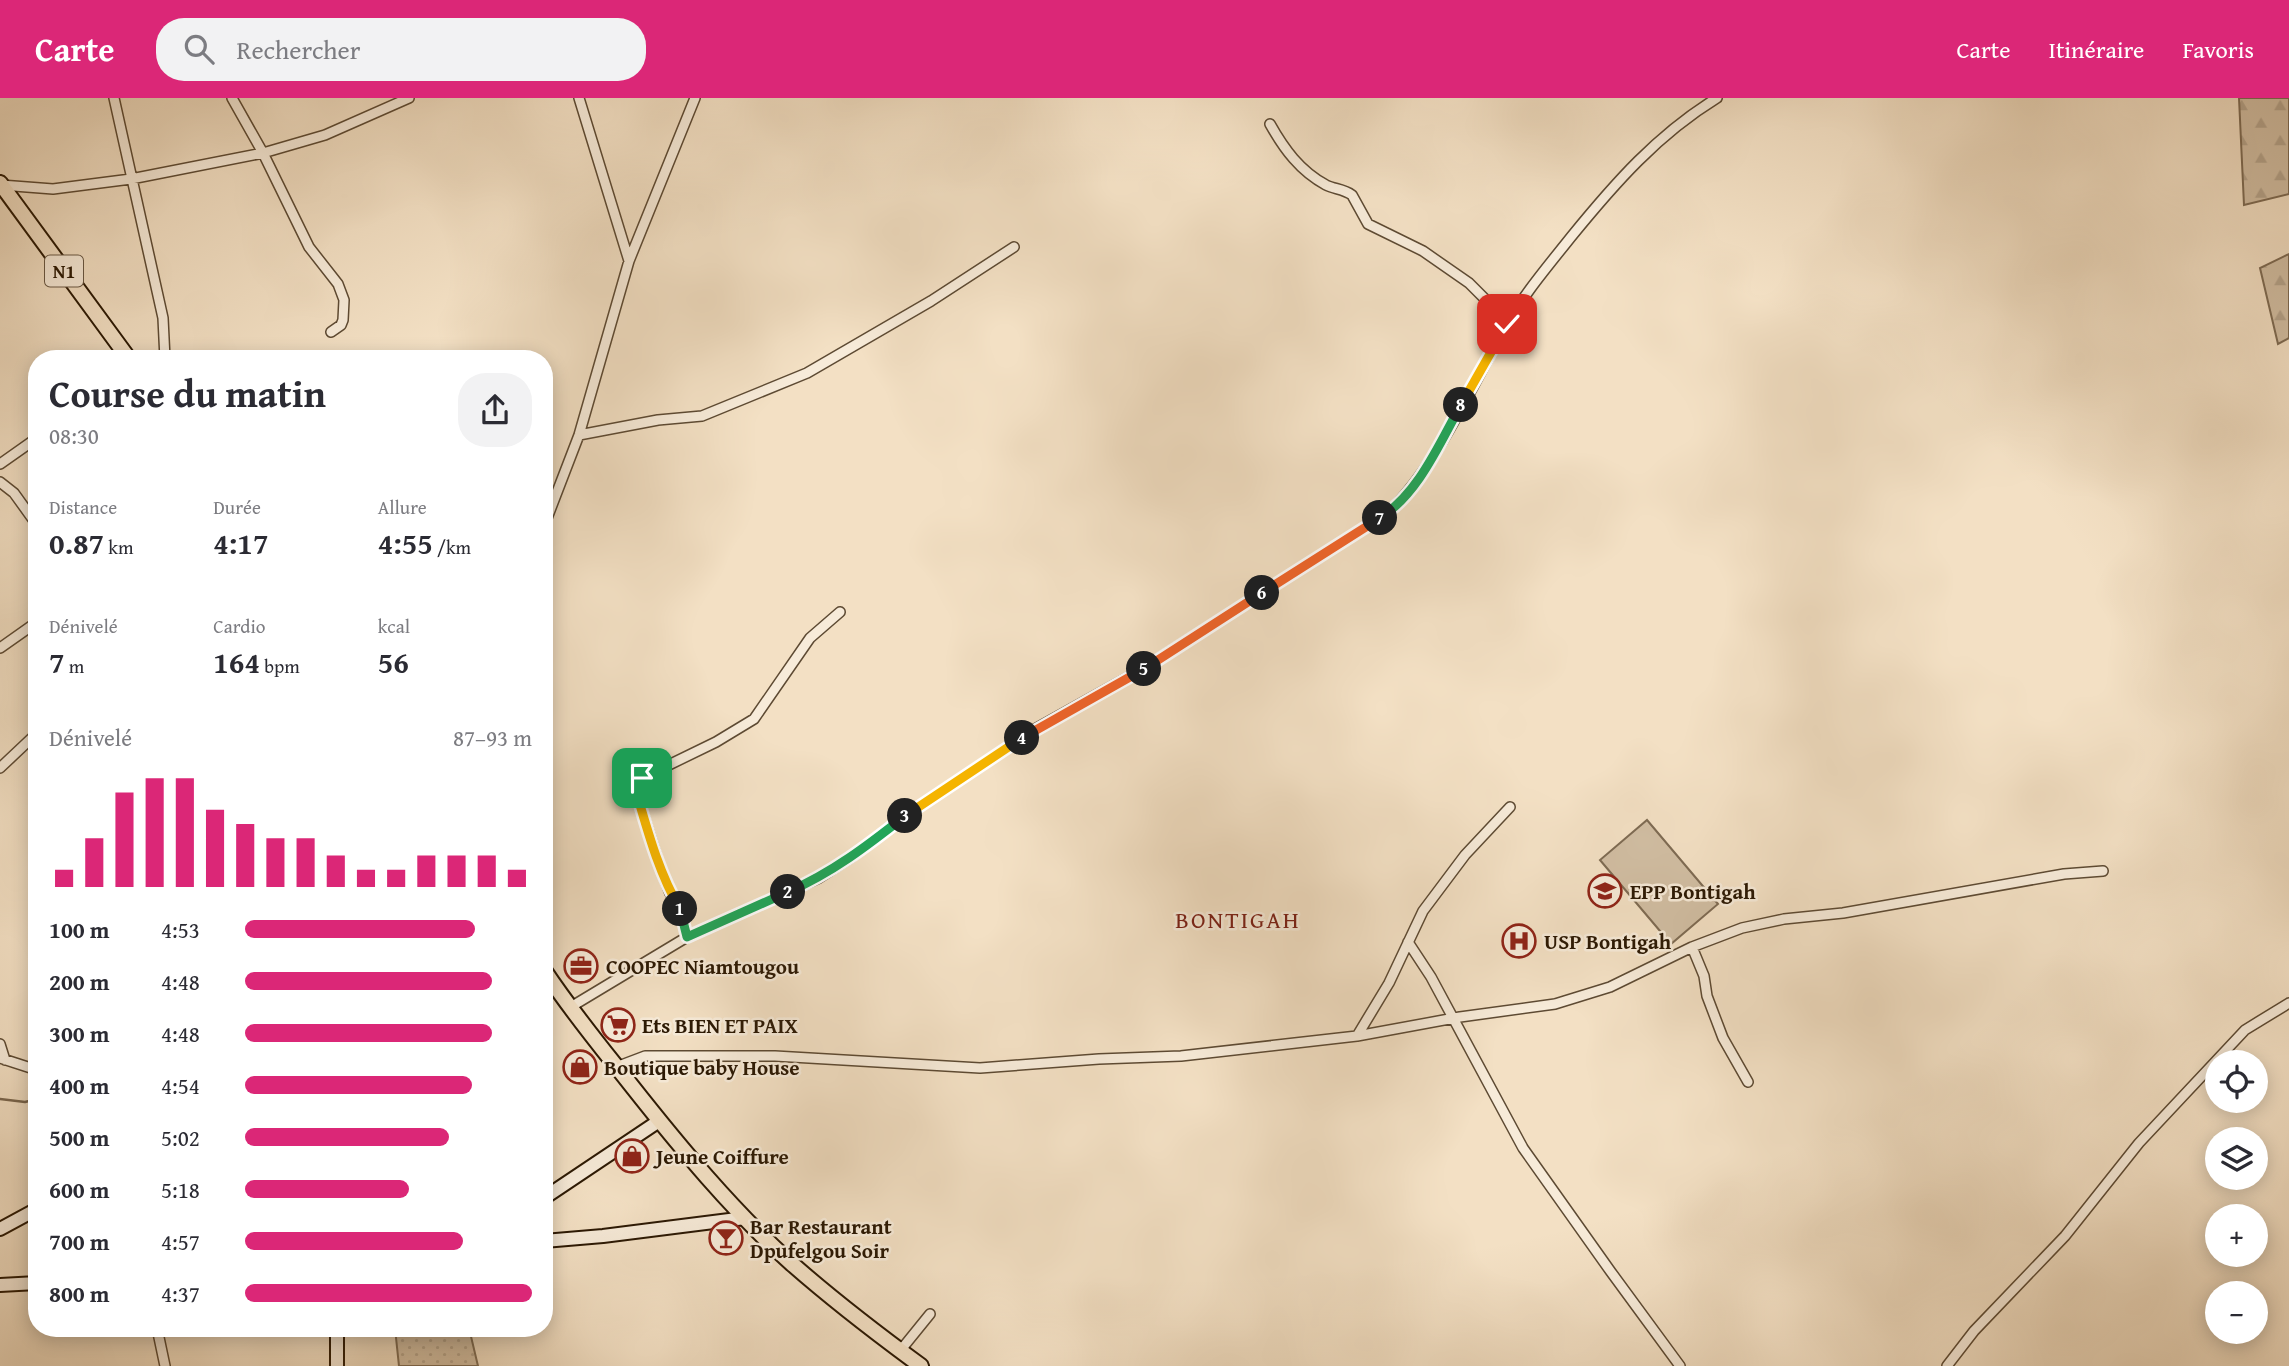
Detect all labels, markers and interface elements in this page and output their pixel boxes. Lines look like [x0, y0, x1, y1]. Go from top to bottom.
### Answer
search box [156, 18, 646, 81]
text: Carte [35, 25, 114, 73]
icon: search [180, 30, 218, 68]
text: Rechercher [236, 30, 361, 69]
text: Carte [1957, 32, 2011, 67]
text: Itinéraire [2049, 32, 2144, 67]
text: Favoris [2182, 32, 2254, 67]
road number: N1 [45, 256, 83, 286]
pin [1477, 294, 1537, 354]
icon: check [1488, 305, 1526, 343]
text: Course du matin [49, 365, 326, 421]
button: share [458, 373, 532, 447]
pin: 8 [1444, 388, 1478, 422]
text: 8 [1456, 390, 1465, 418]
text: 08:30 [49, 419, 99, 452]
text: Distance [49, 493, 117, 521]
text: Durée [213, 493, 261, 521]
text: Allure [378, 493, 427, 521]
pin: 7 [1362, 500, 1398, 536]
text: 7 [1375, 503, 1384, 531]
text: 0.87 [49, 521, 104, 565]
text: 4:17 [213, 521, 268, 565]
text: 4:55 [378, 521, 433, 565]
text: km [104, 533, 133, 561]
text: /km [433, 533, 471, 561]
pin: 6 [1244, 575, 1280, 610]
text: 6 [1257, 578, 1266, 606]
text: Dénivelé [49, 612, 118, 640]
text: Cardio [213, 612, 265, 640]
text: kcal [378, 612, 410, 640]
text: 7 [49, 640, 65, 684]
text: 164 [213, 640, 260, 684]
text: 56 [378, 640, 409, 684]
text: m [65, 652, 84, 680]
text: bpm [260, 652, 300, 680]
pin: 5 [1126, 652, 1162, 686]
text: 5 [1139, 654, 1148, 682]
pin: 4 [1004, 720, 1040, 756]
text: Dénivelé [49, 721, 132, 754]
text: 87–93 m [453, 721, 532, 754]
text: 4 [1017, 723, 1026, 751]
pin [612, 748, 672, 808]
icon: arrive [623, 759, 661, 797]
pin: 3 [888, 798, 922, 834]
text: 3 [900, 801, 909, 829]
school or university icon: EPP Bontigah [1586, 872, 1624, 910]
pin: 2 [770, 874, 806, 910]
place label: EPP Bontigah [1630, 876, 1756, 907]
text: 2 [783, 877, 792, 905]
pin: 1 [662, 892, 698, 926]
text: 1 [675, 894, 684, 922]
district label: BONTIGAH [1175, 902, 1301, 937]
text: 100 m [49, 913, 110, 946]
text: 4:53 [161, 913, 200, 946]
hospital icon: USP Bontigah [1500, 922, 1538, 960]
place label: USP Bontigah [1544, 926, 1672, 957]
office icon: COOPEC Niamtougou [562, 947, 600, 985]
place label: COOPEC Niamtougou [606, 951, 799, 982]
text: 200 m [49, 965, 110, 998]
text: 4:48 [161, 965, 200, 998]
supermarket icon: Ets BIEN ET PAIX [599, 1006, 637, 1044]
place label: Ets BIEN ET PAIX [642, 1010, 799, 1041]
text: 300 m [49, 1017, 110, 1050]
text: 4:48 [161, 1017, 200, 1050]
shop icon: Boutique baby House [561, 1048, 599, 1086]
map controls [2205, 1050, 2268, 1344]
button: locate [2205, 1050, 2268, 1113]
place label: Boutique baby House [604, 1052, 800, 1083]
text: 400 m [49, 1069, 110, 1102]
text: 4:54 [161, 1069, 200, 1102]
text: 500 m [49, 1121, 110, 1154]
text: 5:02 [161, 1121, 200, 1154]
button: layers [2205, 1127, 2268, 1190]
shop icon: Jeune Coiffure [613, 1137, 651, 1175]
place label: Jeune Coiffure [653, 1141, 789, 1172]
text: 600 m [49, 1173, 110, 1206]
text: 5:18 [161, 1173, 200, 1206]
button: + [2205, 1204, 2268, 1267]
place label: Bar Restaurant Dpufelgou Soir [750, 1211, 892, 1266]
bar icon: Bar Restaurant Dpufelgou Soir [707, 1219, 745, 1257]
text: 700 m [49, 1225, 110, 1258]
text: 4:57 [161, 1225, 200, 1258]
text: 800 m [49, 1277, 110, 1310]
text: 4:37 [161, 1277, 200, 1310]
button: − [2205, 1281, 2268, 1344]

